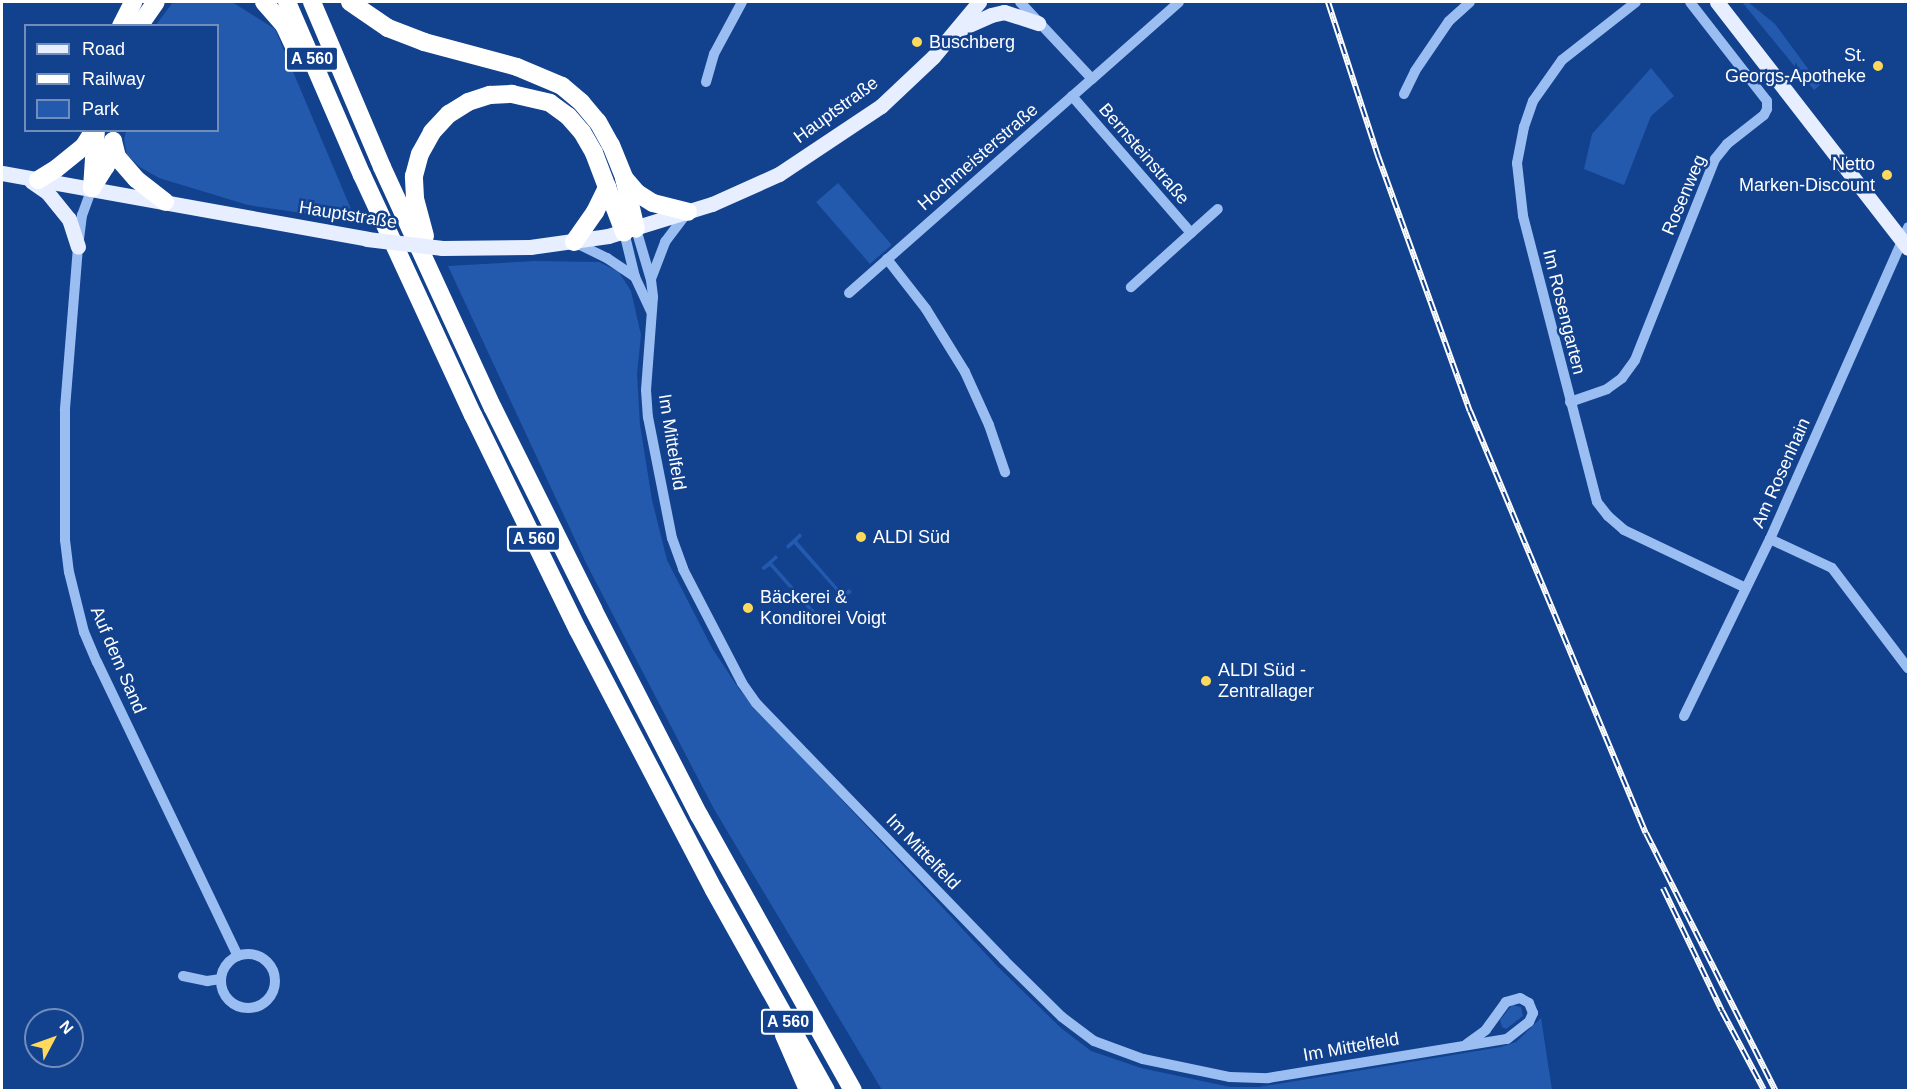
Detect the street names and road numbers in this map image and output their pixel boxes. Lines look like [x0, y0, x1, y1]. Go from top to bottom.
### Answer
road number: A 560 [284, 46, 340, 72]
street label: Hauptstraße [790, 72, 882, 148]
street label: Hochmeisterstraße [914, 99, 1042, 215]
street label: Bernsteinstraße [1094, 99, 1194, 209]
street label: Rosenweg [1657, 152, 1711, 238]
street label: Hauptstraße [297, 197, 399, 233]
street label: Im Rosengarten [1538, 247, 1590, 377]
street label: Im Mittelfeld [654, 392, 690, 492]
street label: Am Rosenhain [1747, 415, 1815, 531]
road number: A 560 [506, 526, 562, 552]
street label: Auf dem Sand [86, 603, 150, 717]
street label: Im Mittelfeld [882, 810, 964, 894]
road number: A 560 [760, 1009, 816, 1035]
street label: Im Mittelfeld [1301, 1028, 1401, 1066]

